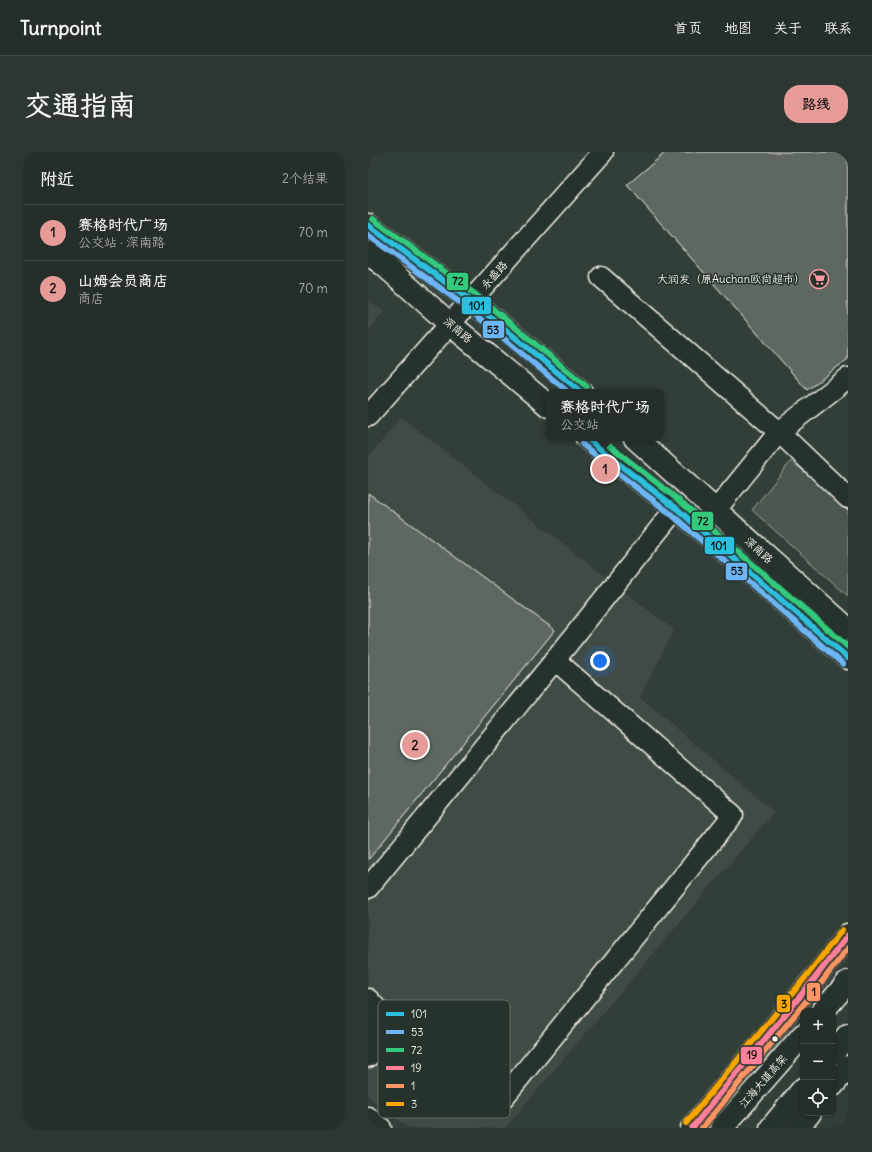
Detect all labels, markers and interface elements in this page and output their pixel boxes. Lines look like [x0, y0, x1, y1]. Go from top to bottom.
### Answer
text: Turnpoint [20, 16, 101, 40]
text: 首页 [674, 19, 702, 37]
text: 地图 [724, 19, 752, 37]
text: 关于 [774, 19, 802, 37]
text: 联系 [824, 19, 852, 37]
button: 路线 [784, 85, 848, 123]
text: 交通指南 [24, 87, 136, 123]
text: 附近 [40, 168, 74, 190]
text: 2个结果 [282, 170, 328, 187]
text: 赛格时代广场 [78, 215, 168, 234]
text: 1 [50, 224, 56, 241]
text: 70 m [299, 224, 328, 241]
text: 公交站 · 深南路 [78, 234, 165, 251]
street label: 永盛路 [478, 258, 510, 292]
supermarket icon: 大润发（原Auchan欧尚超市） [808, 268, 830, 290]
text: 山姆会员商店 [78, 271, 168, 290]
line badge: 72 [446, 272, 469, 291]
place label: 大润发（原Auchan欧尚超市） [657, 272, 805, 286]
text: 72 [452, 274, 464, 288]
text: 2 [49, 280, 57, 297]
text: 70 m [299, 280, 328, 297]
text: 商店 [78, 290, 104, 307]
line badge: 101 [461, 296, 492, 315]
text: 101 [469, 299, 485, 313]
street label: 深南路 [441, 314, 475, 346]
line badge: 53 [482, 320, 505, 339]
text: 53 [487, 323, 499, 337]
popup [546, 389, 664, 441]
text: 赛格时代广场 [560, 397, 650, 416]
text: 公交站 [560, 416, 599, 433]
pin: 1 [592, 454, 618, 484]
line badge: 72 [691, 511, 714, 531]
text: 72 [697, 514, 709, 528]
street label: 深南路 [742, 534, 776, 566]
line badge: 101 [704, 536, 735, 555]
text: 101 [711, 539, 727, 553]
line badge: 53 [725, 562, 748, 581]
text: 53 [731, 564, 743, 578]
your location [590, 651, 610, 671]
pin: 2 [402, 730, 428, 760]
line badge: 1 [806, 982, 821, 1002]
text: 1 [812, 985, 816, 999]
line badge: 3 [776, 994, 791, 1013]
text: 3 [781, 997, 787, 1011]
legend [378, 1000, 510, 1118]
text: 101 [411, 1007, 427, 1021]
map controls [800, 1008, 836, 1116]
button: + [800, 1008, 836, 1044]
text: 53 [411, 1025, 424, 1039]
unlabelled marker [770, 1034, 780, 1044]
text: 72 [411, 1043, 422, 1057]
button: − [800, 1044, 836, 1080]
line badge: 19 [740, 1046, 763, 1065]
text: 19 [747, 1048, 757, 1062]
street label: 江海大道高架 [736, 1052, 790, 1110]
text: 19 [411, 1061, 422, 1075]
text: 1 [411, 1079, 415, 1093]
button: locate [800, 1080, 836, 1116]
text: 3 [411, 1097, 417, 1111]

